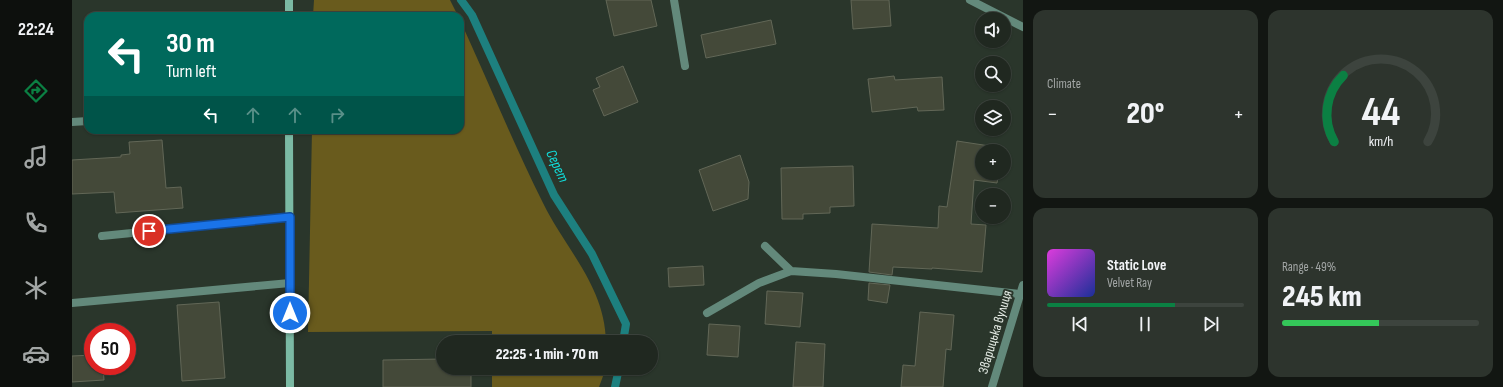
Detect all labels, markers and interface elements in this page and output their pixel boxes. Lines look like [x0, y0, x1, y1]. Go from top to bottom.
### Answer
map controls [975, 12, 1011, 224]
button: sound [975, 12, 1011, 48]
text: 22:24 [18, 19, 54, 40]
text: 30 m [166, 27, 215, 60]
icon: left [100, 28, 152, 80]
button: search [975, 56, 1011, 92]
text: Turn left [166, 61, 217, 82]
text: Climate [1047, 76, 1081, 92]
icon: directions [22, 77, 50, 105]
text: 44 [1361, 88, 1400, 137]
text: 20° [1127, 96, 1164, 132]
button: layers [975, 100, 1011, 136]
text: − [1047, 101, 1058, 128]
text: + [1233, 101, 1244, 128]
icon: left [200, 104, 222, 126]
icon: ahead [242, 104, 264, 126]
icon: ahead [284, 104, 306, 126]
icon: right [326, 104, 348, 126]
text: km/h [1368, 132, 1393, 149]
icon: music [22, 143, 50, 171]
button: + [975, 144, 1011, 180]
water label: Серет [541, 146, 573, 186]
button: − [975, 188, 1011, 224]
icon: phone [22, 209, 50, 237]
pin [132, 214, 166, 248]
icon: arrive [138, 220, 160, 242]
text: Static Love [1107, 256, 1166, 275]
text: Range · 49% [1282, 259, 1336, 275]
icon: climate [22, 274, 50, 302]
text: Velvet Ray [1107, 275, 1152, 291]
text: 245 km [1282, 279, 1362, 315]
street label: Зварицька вулиця [974, 288, 1016, 376]
position arrow [269, 292, 311, 334]
icon: previous [1069, 313, 1091, 335]
icon: pause [1134, 313, 1156, 335]
icon: next [1200, 313, 1222, 335]
speed limit sign: 50 [84, 323, 136, 375]
icon: car [22, 340, 50, 368]
text: 22:25 · 1 min · 70 m [496, 345, 598, 364]

